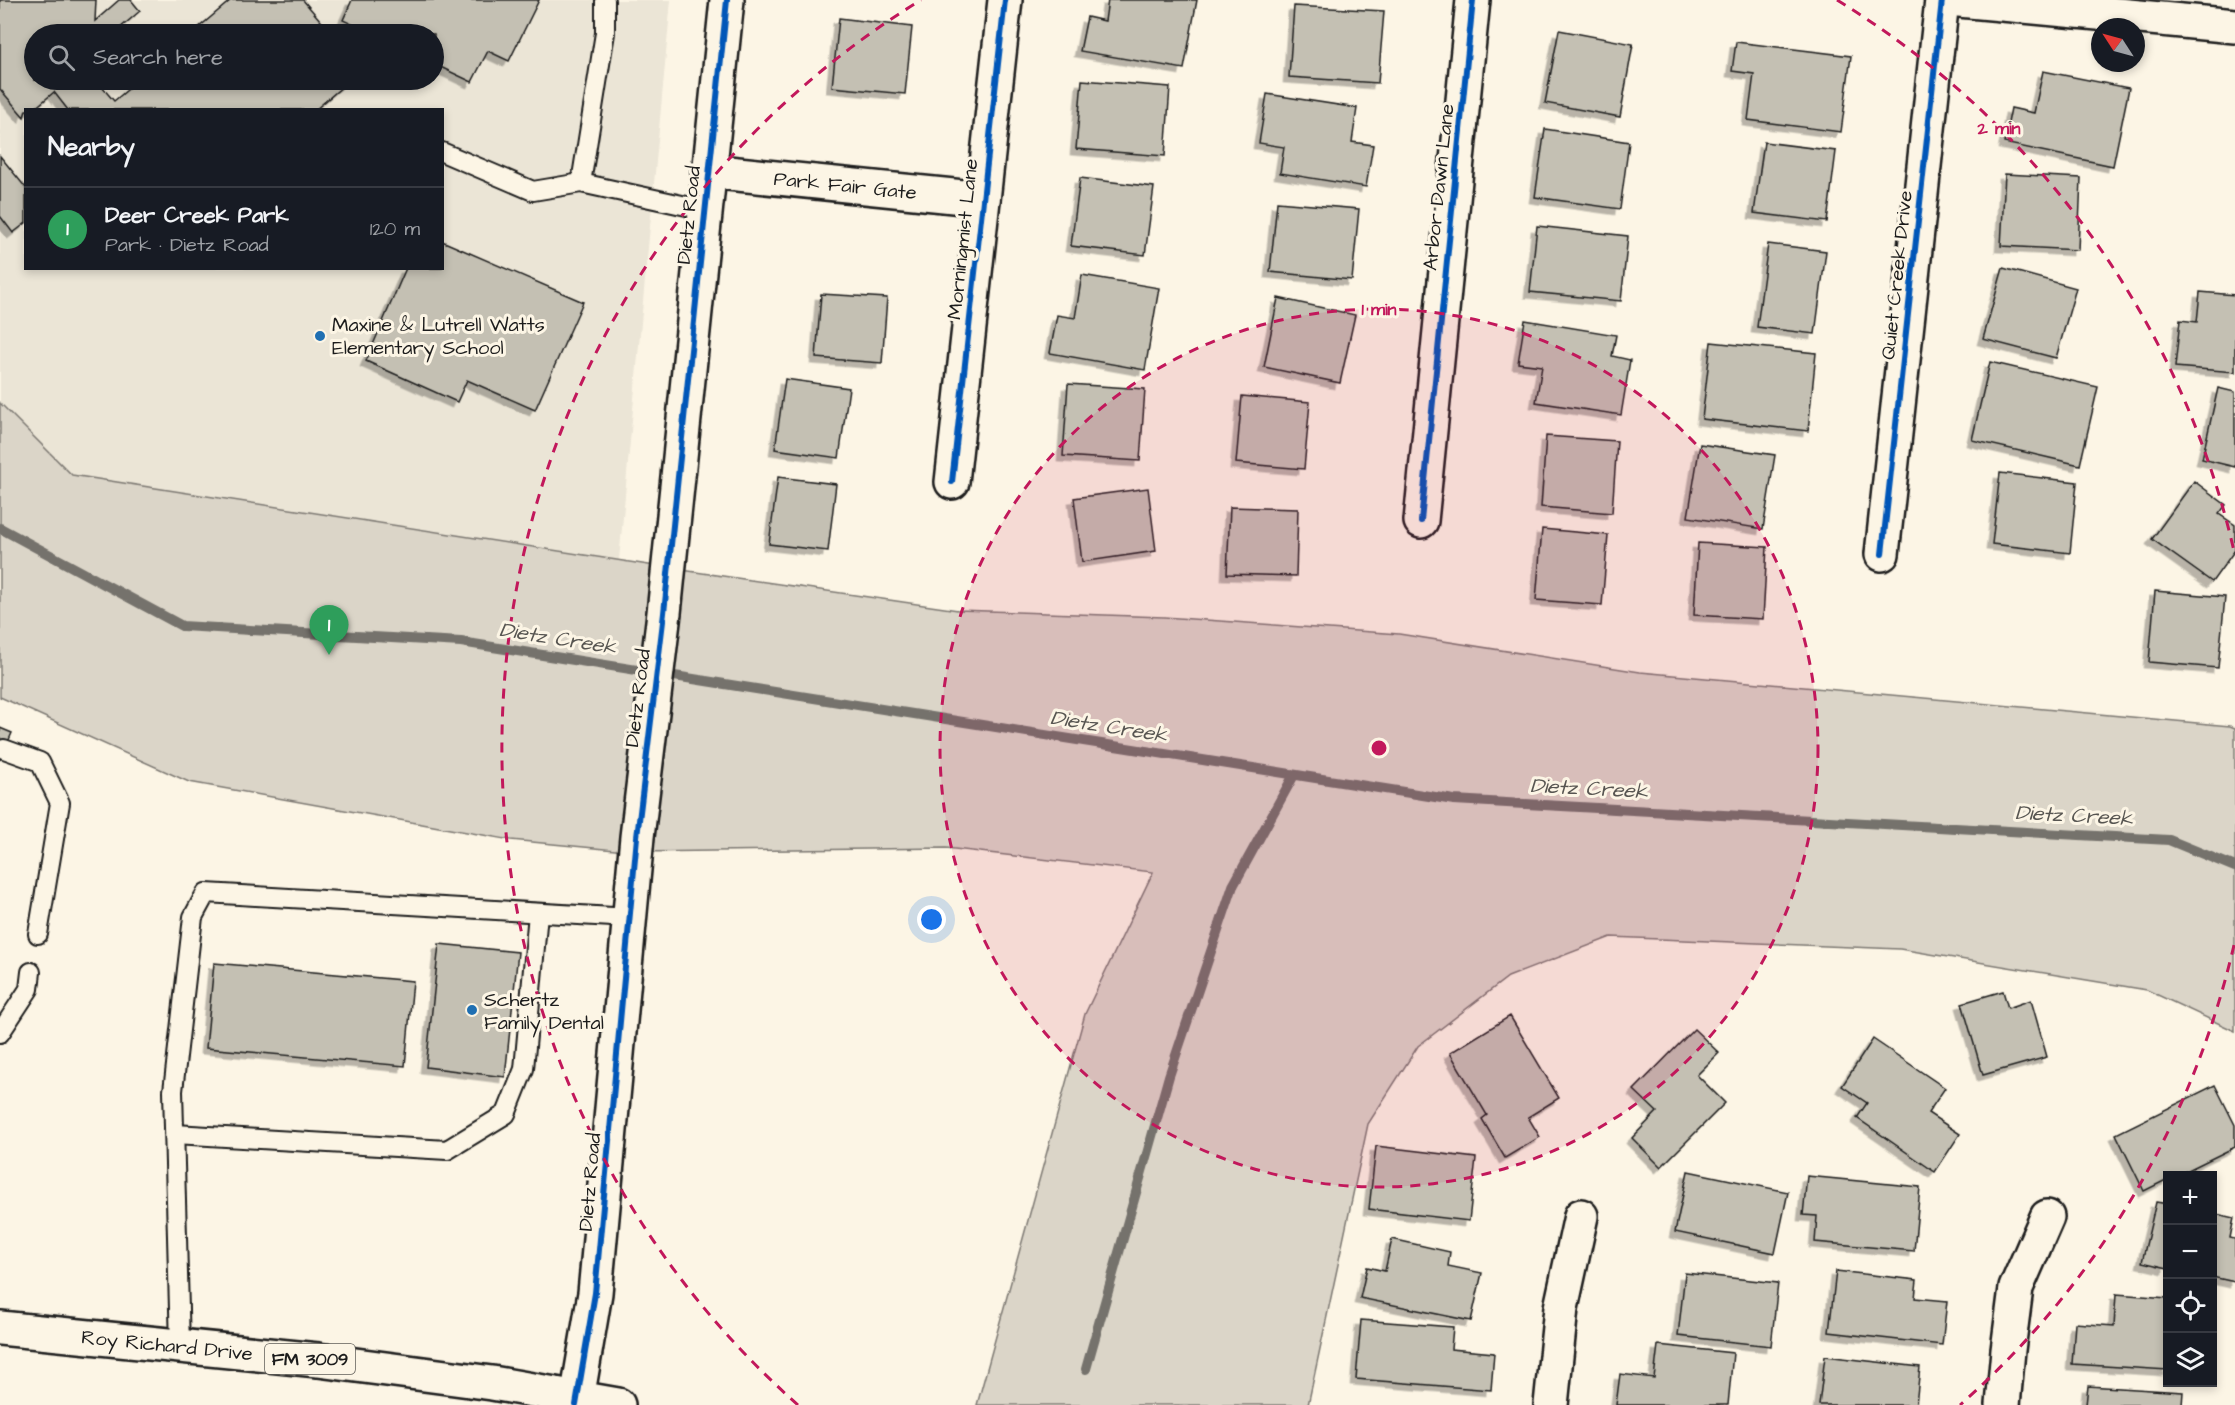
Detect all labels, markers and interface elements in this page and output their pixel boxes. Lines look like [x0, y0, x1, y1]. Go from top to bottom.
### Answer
north arrow [2091, 18, 2145, 72]
search box [24, 24, 444, 90]
icon: search [45, 41, 78, 74]
text: Search here [93, 42, 223, 73]
street label: Arbor Dawn Lane [1416, 102, 1462, 272]
text: 2 min [1976, 116, 2021, 141]
text: Nearby [48, 129, 135, 165]
street label: Morningmist Lane [941, 157, 986, 321]
street label: Dietz Road [670, 165, 708, 266]
street label: Park Fair Gate [772, 165, 918, 207]
street label: Quiet Creek Drive [1874, 189, 1920, 361]
text: Deer Creek Park [105, 200, 289, 231]
text: 1 [66, 215, 69, 243]
text: 120 m [370, 215, 420, 243]
text: Park · Dietz Road [105, 231, 269, 259]
text: 1 min [1361, 297, 1397, 322]
place label: Maxine & Lutrell Watts Elementary School [332, 311, 545, 363]
marker: Maxine & Lutrell Watts Elementary School [313, 329, 327, 343]
pin: 1 [310, 606, 348, 655]
water label: Dietz Creek [498, 615, 619, 662]
street label: Dietz Road [618, 647, 658, 749]
water label: Dietz Creek [1049, 703, 1170, 750]
centre of rings [1369, 738, 1389, 758]
water label: Dietz Creek [1530, 771, 1650, 806]
water label: Dietz Creek [2015, 798, 2135, 833]
your location [917, 905, 946, 934]
place label: Schertz Family Dental [484, 986, 604, 1038]
marker: Schertz Family Dental [465, 1003, 479, 1017]
street label: Dietz Road [572, 1132, 608, 1232]
map controls [2163, 1171, 2217, 1387]
button: + [2163, 1171, 2217, 1225]
button: − [2163, 1225, 2217, 1279]
button: locate [2163, 1279, 2217, 1333]
street label: Roy Richard Drive [80, 1323, 254, 1368]
button: layers [2163, 1333, 2217, 1387]
road number: FM 3009 [265, 1344, 355, 1374]

